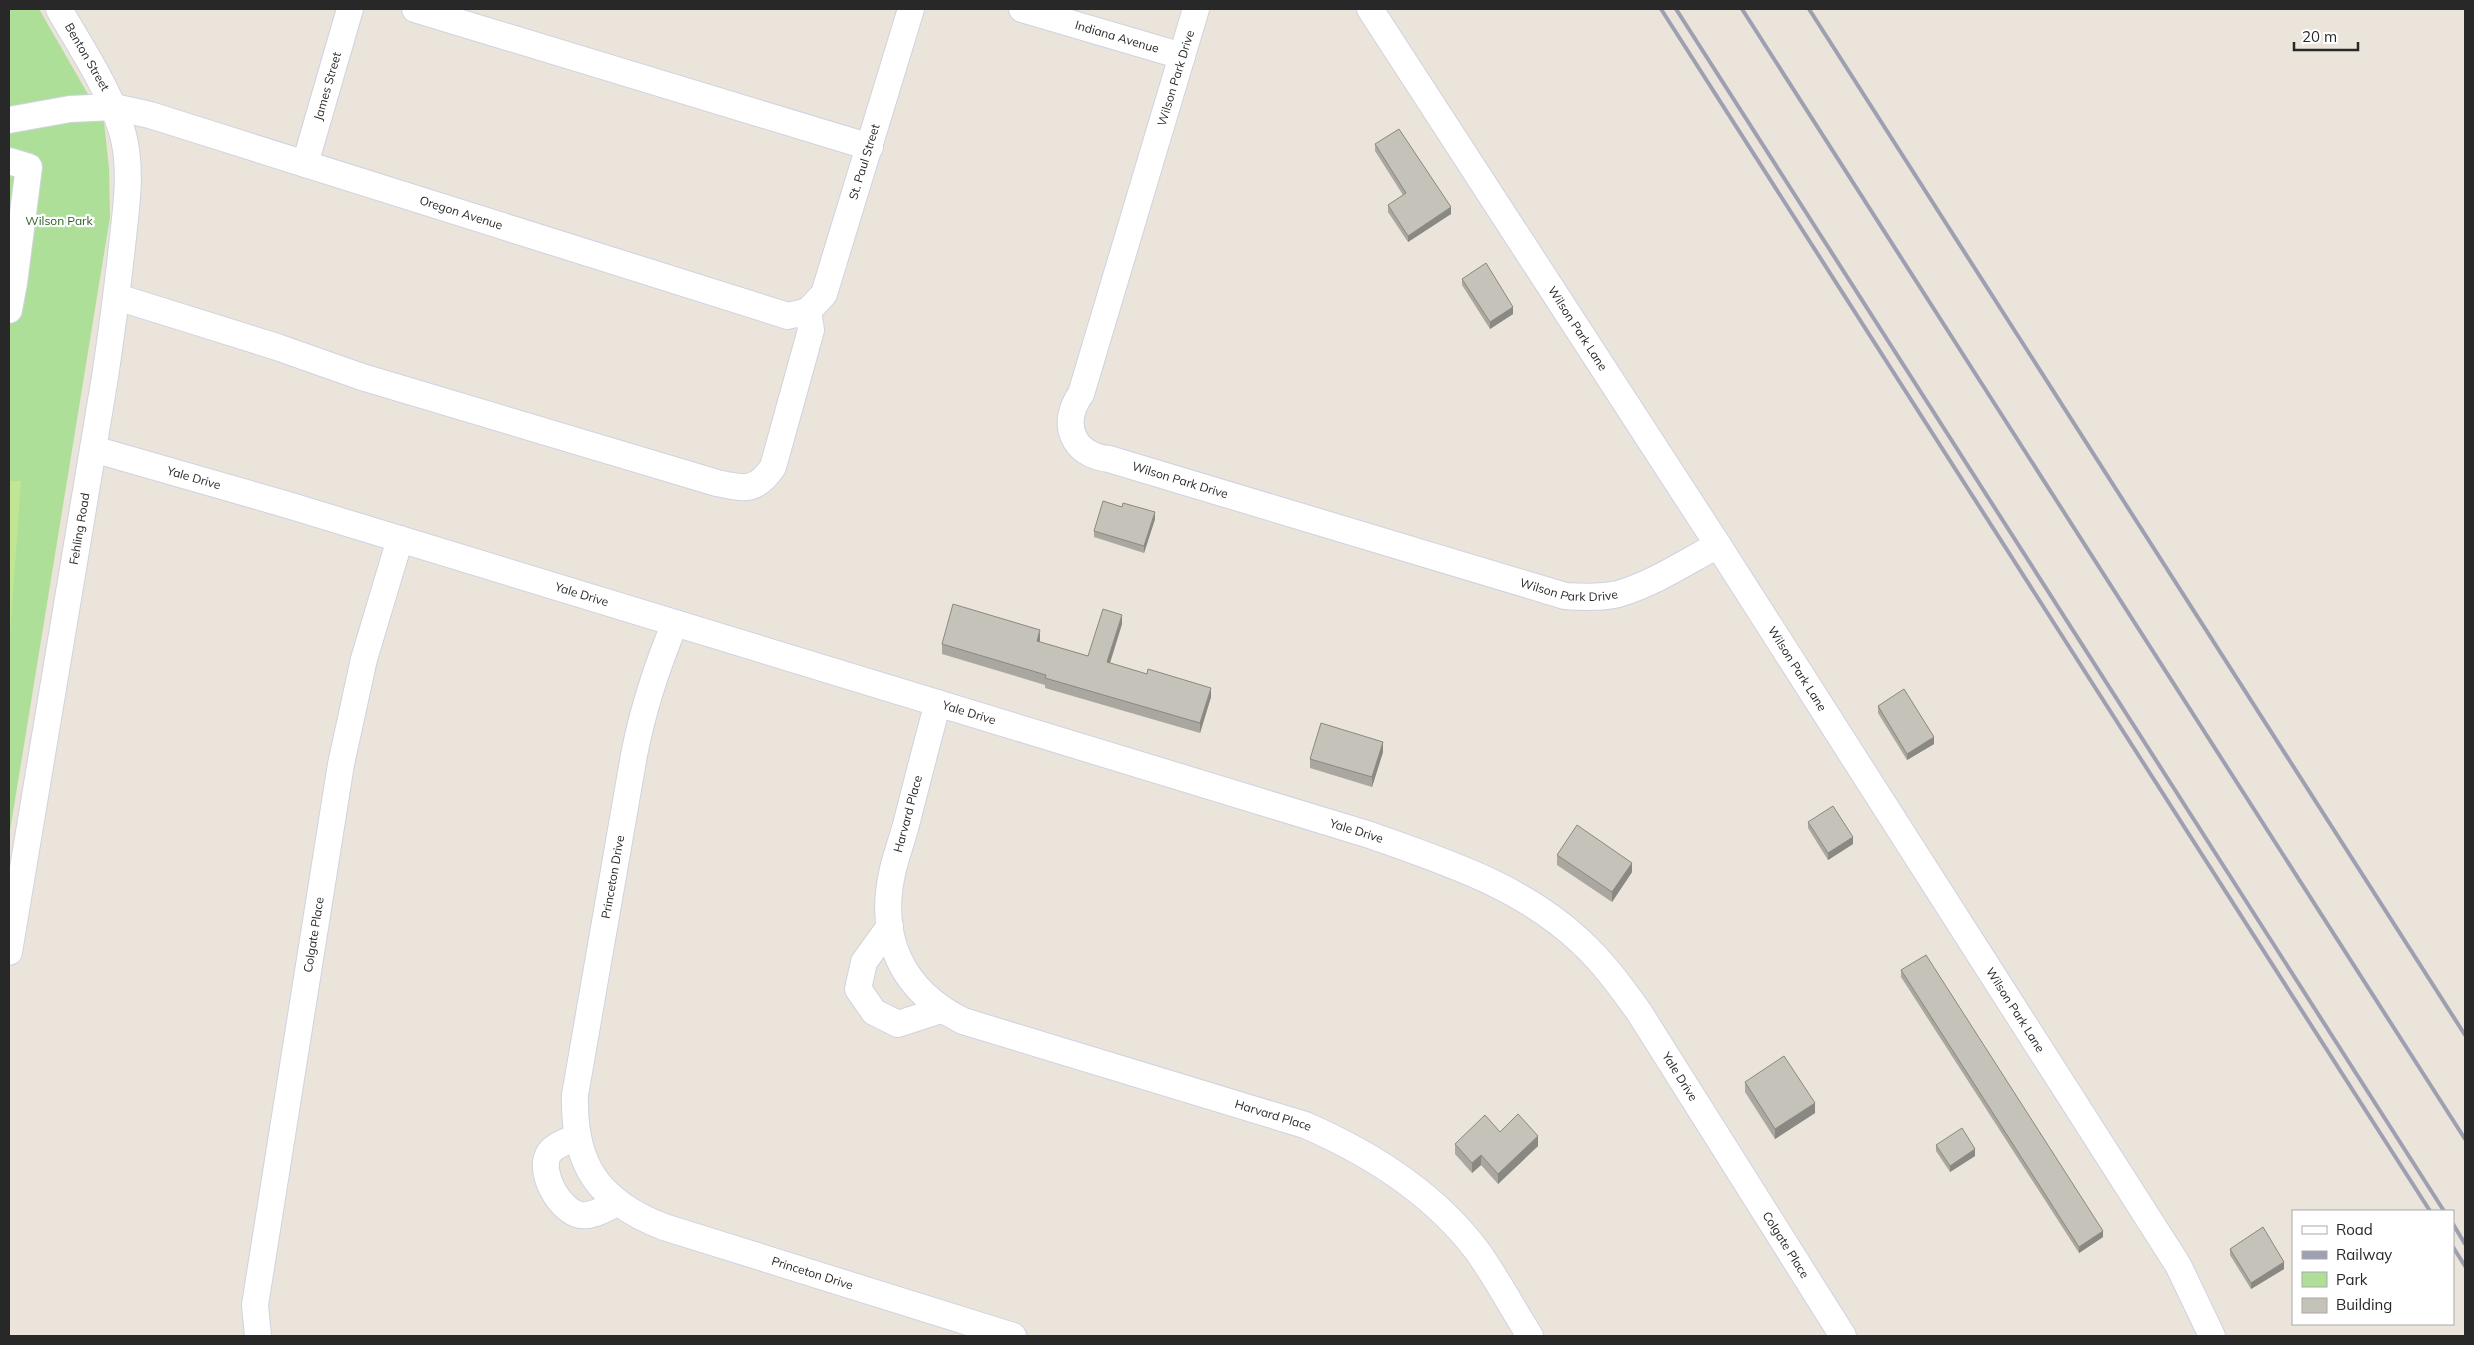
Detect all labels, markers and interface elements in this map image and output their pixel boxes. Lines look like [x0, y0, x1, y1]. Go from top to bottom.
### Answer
street label: Indiana Avenue [1073, 17, 1161, 56]
street label: Benton Street [62, 20, 113, 93]
scale bar [2294, 20, 2358, 52]
text: 20 m [2302, 27, 2337, 46]
street label: Wilson Park Drive [1154, 28, 1197, 128]
street label: James Street [310, 50, 344, 122]
street label: St. Paul Street [845, 122, 883, 201]
street label: Oregon Avenue [418, 192, 505, 233]
park label: Wilson Park [25, 213, 93, 228]
street label: Wilson Park Lane [1545, 283, 1611, 373]
street label: Wilson Park Drive [1130, 458, 1230, 501]
street label: Yale Drive [165, 462, 223, 492]
street label: Fehling Road [66, 492, 93, 566]
street label: Wilson Park Drive [1518, 575, 1619, 604]
street label: Yale Drive [552, 579, 610, 609]
street label: Wilson Park Lane [1765, 623, 1830, 714]
street label: Yale Drive [940, 697, 998, 727]
street label: Harvard Place [890, 774, 925, 854]
street label: Yale Drive [1327, 815, 1385, 846]
street label: Princeton Drive [598, 834, 627, 920]
street label: Colgate Place [300, 896, 327, 973]
street label: Wilson Park Lane [1983, 965, 2048, 1055]
street label: Yale Drive [1659, 1048, 1701, 1104]
street label: Harvard Place [1233, 1096, 1314, 1134]
street label: Colgate Place [1760, 1209, 1813, 1281]
legend [2292, 1210, 2454, 1325]
text: Road [2336, 1220, 2373, 1239]
text: Railway [2336, 1245, 2392, 1264]
street label: Princeton Drive [770, 1253, 855, 1293]
text: Park [2336, 1270, 2368, 1289]
text: Building [2336, 1295, 2392, 1314]

